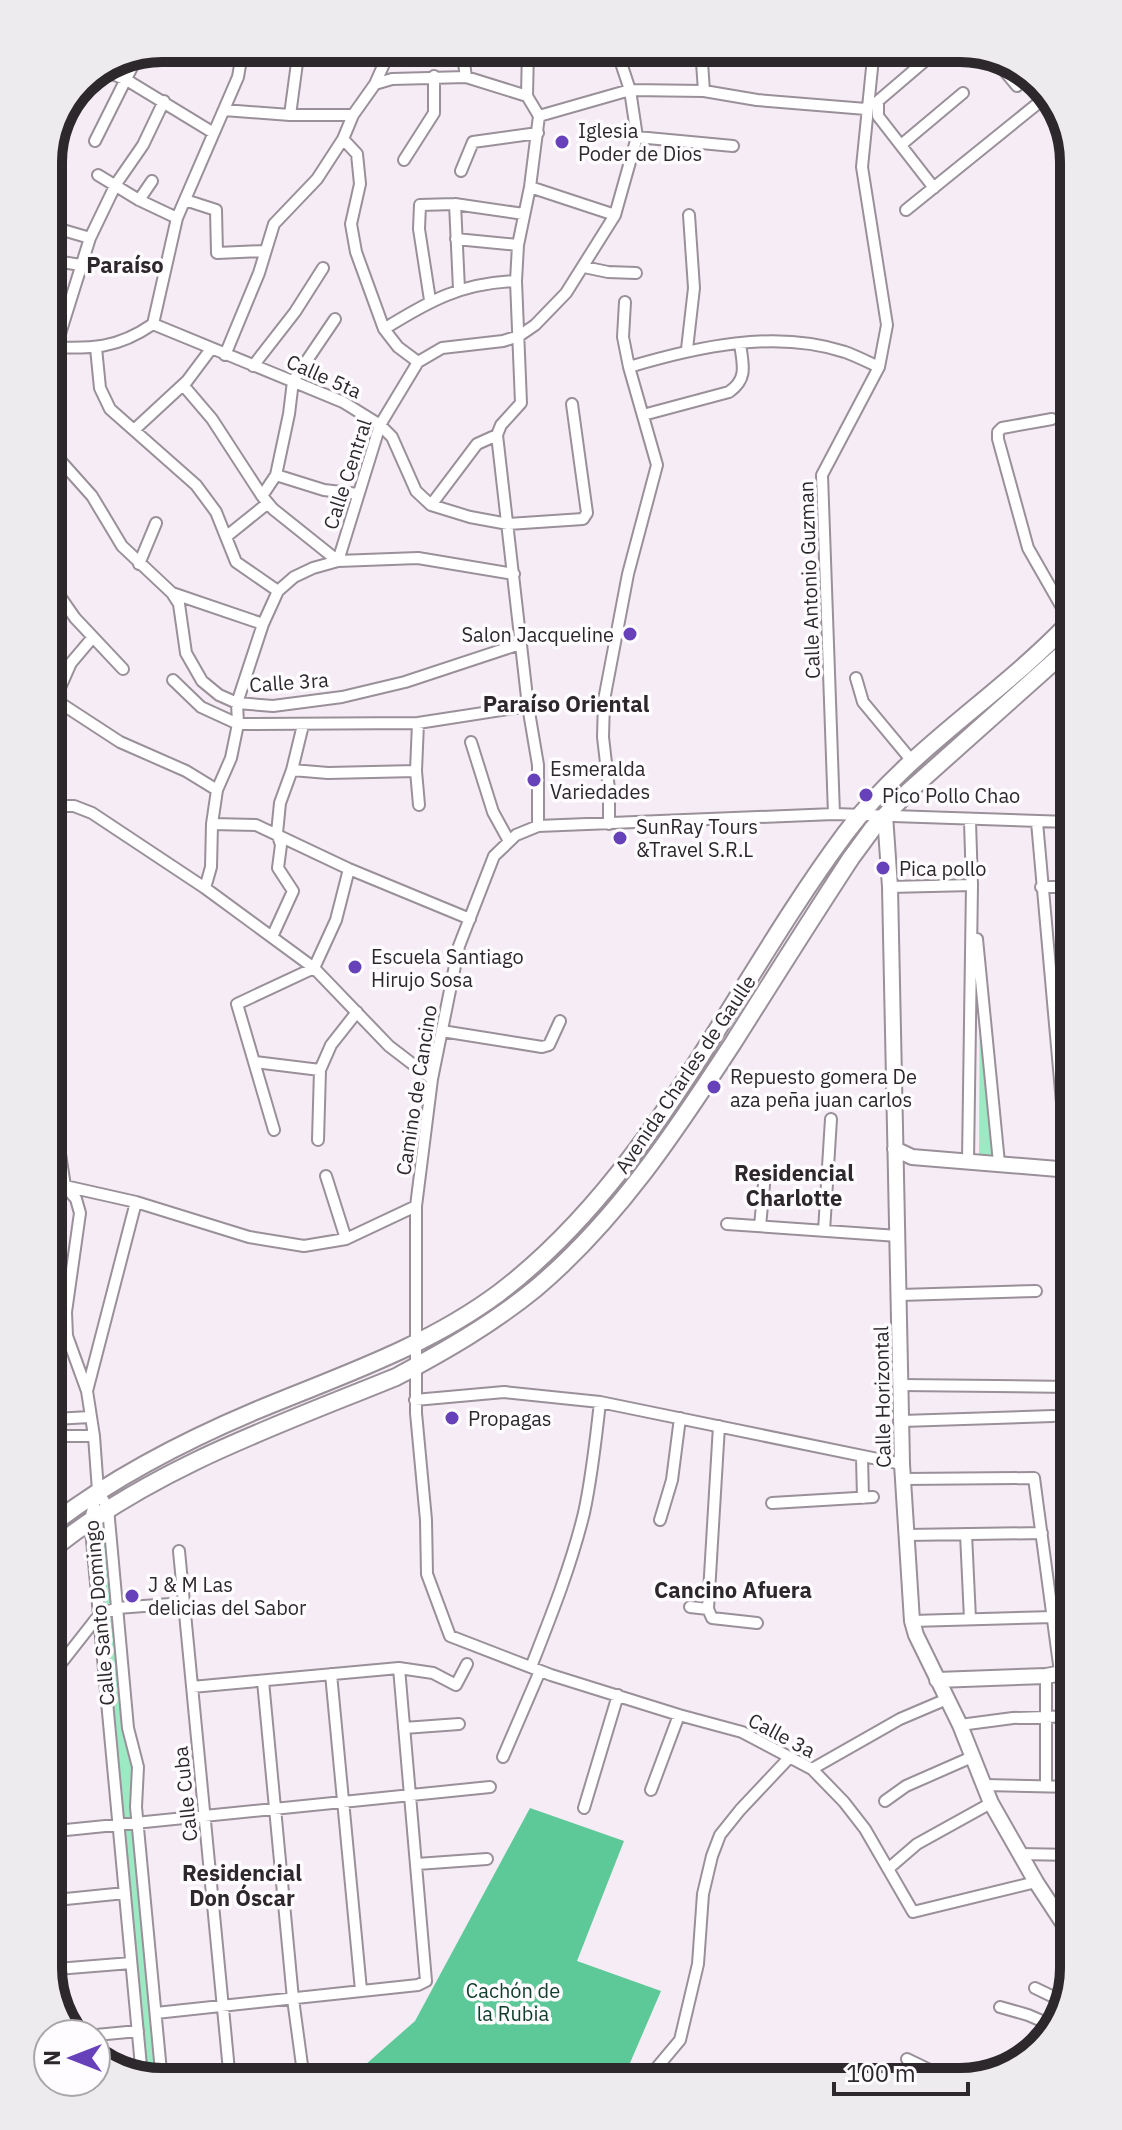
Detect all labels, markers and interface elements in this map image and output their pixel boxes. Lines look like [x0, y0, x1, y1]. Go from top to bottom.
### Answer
place label: Iglesia Poder de Dios [578, 117, 702, 167]
marker: Iglesia Poder de Dios [553, 133, 571, 151]
district label: Paraíso [86, 250, 164, 279]
street label: Calle 5ta [282, 348, 366, 405]
street label: Calle Central [316, 415, 378, 533]
street label: Calle Antonio Guzman [792, 480, 826, 680]
place label: Salon Jacqueline [461, 621, 614, 648]
marker: Salon Jacqueline [621, 625, 639, 643]
street label: Calle 3ra [248, 666, 330, 698]
district label: Paraíso Oriental [483, 689, 650, 718]
place label: Esmeralda Variedades [550, 755, 650, 805]
marker: Esmeralda Variedades [525, 771, 543, 789]
place label: Pico Pollo Chao [882, 782, 1020, 809]
marker: Pico Pollo Chao [857, 786, 875, 804]
place label: SunRay Tours &Travel S.R.L [636, 813, 758, 863]
marker: SunRay Tours &Travel S.R.L [611, 829, 629, 847]
place label: Pica pollo [899, 855, 986, 882]
marker: Pica pollo [874, 859, 892, 877]
place label: Escuela Santiago Hirujo Sosa [371, 943, 524, 993]
marker: Escuela Santiago Hirujo Sosa [346, 958, 364, 976]
street label: Avenida Charles de Gaulle [608, 969, 762, 1179]
street label: Camino de Cancino [389, 1003, 443, 1177]
place label: Repuesto gomera De aza peña juan carlos [730, 1063, 917, 1113]
marker: Repuesto gomera De aza peña juan carlos [705, 1078, 723, 1096]
district label: Residencial Charlotte [734, 1158, 854, 1212]
street label: Calle Horizontal [867, 1326, 897, 1468]
place label: Propagas [468, 1405, 552, 1432]
marker: Propagas [443, 1409, 461, 1427]
street label: Calle Santo Domingo [77, 1519, 121, 1707]
place label: J & M Las delicias del Sabor [148, 1571, 306, 1621]
district label: Cancino Afuera [654, 1575, 812, 1604]
marker: J & M Las delicias del Sabor [123, 1587, 141, 1605]
street label: Calle 3a [744, 1706, 821, 1764]
street label: Calle Cuba [167, 1745, 203, 1843]
district label: Residencial Don Óscar [182, 1858, 302, 1912]
park label: Cachón de la Rubia [466, 1977, 560, 2027]
north arrow [32, 2018, 112, 2098]
scale bar [834, 2046, 968, 2096]
text: N [37, 2050, 66, 2066]
text: 100 m [846, 2057, 916, 2089]

